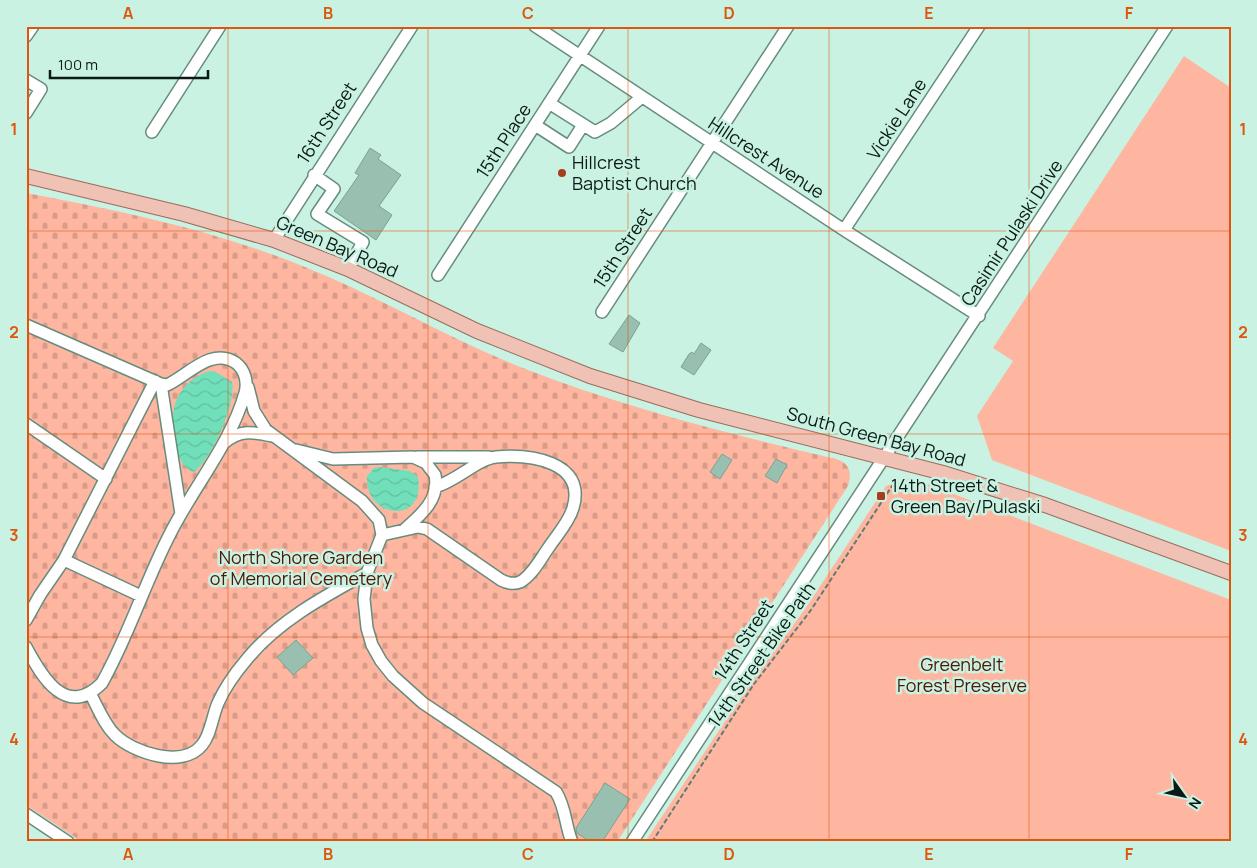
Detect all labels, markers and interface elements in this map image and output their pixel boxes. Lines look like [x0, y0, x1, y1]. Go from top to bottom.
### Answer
text: A [123, 2, 134, 24]
text: B [323, 2, 333, 24]
text: C [522, 2, 534, 24]
text: D [723, 2, 735, 24]
text: E [924, 2, 934, 24]
text: F [1125, 2, 1134, 24]
scale bar [50, 48, 208, 80]
text: 100 m [58, 54, 98, 75]
street label: Vickie Lane [861, 73, 931, 164]
street label: 16th Street [291, 77, 361, 168]
street label: 15th Place [470, 99, 536, 182]
street label: Hillcrest Avenue [704, 111, 829, 204]
text: 1 [10, 118, 18, 140]
text: 1 [1239, 118, 1247, 140]
place label: Hillcrest Baptist Church [572, 150, 697, 195]
street label: Casimir Pulaski Drive [955, 155, 1068, 310]
marker: Hillcrest Baptist Church [556, 167, 568, 179]
street label: 15th Street [587, 202, 657, 292]
street label: Green Bay Road [273, 210, 402, 283]
text: 2 [9, 321, 19, 343]
text: 2 [1238, 321, 1248, 343]
street label: South Green Bay Road [784, 401, 968, 471]
place label: 14th Street & Green Bay/Pulaski [891, 473, 1040, 518]
marker: 14th Street & Green Bay/Pulaski [875, 490, 887, 502]
text: 3 [9, 524, 19, 546]
text: 3 [1238, 524, 1248, 546]
park label: North Shore Garden of Memorial Cemetery [210, 545, 393, 590]
street label: 14th Street Bike Path [702, 577, 820, 732]
street label: 14th Street [708, 594, 778, 685]
park label: Greenbelt Forest Preserve [897, 652, 1027, 697]
text: 4 [9, 728, 19, 750]
text: 4 [1238, 728, 1248, 750]
north arrow [1160, 770, 1210, 820]
text: N [1185, 794, 1206, 813]
text: A [123, 843, 134, 865]
text: B [323, 843, 333, 865]
text: C [522, 843, 534, 865]
text: D [723, 843, 735, 865]
text: E [924, 843, 934, 865]
text: F [1125, 843, 1134, 865]

